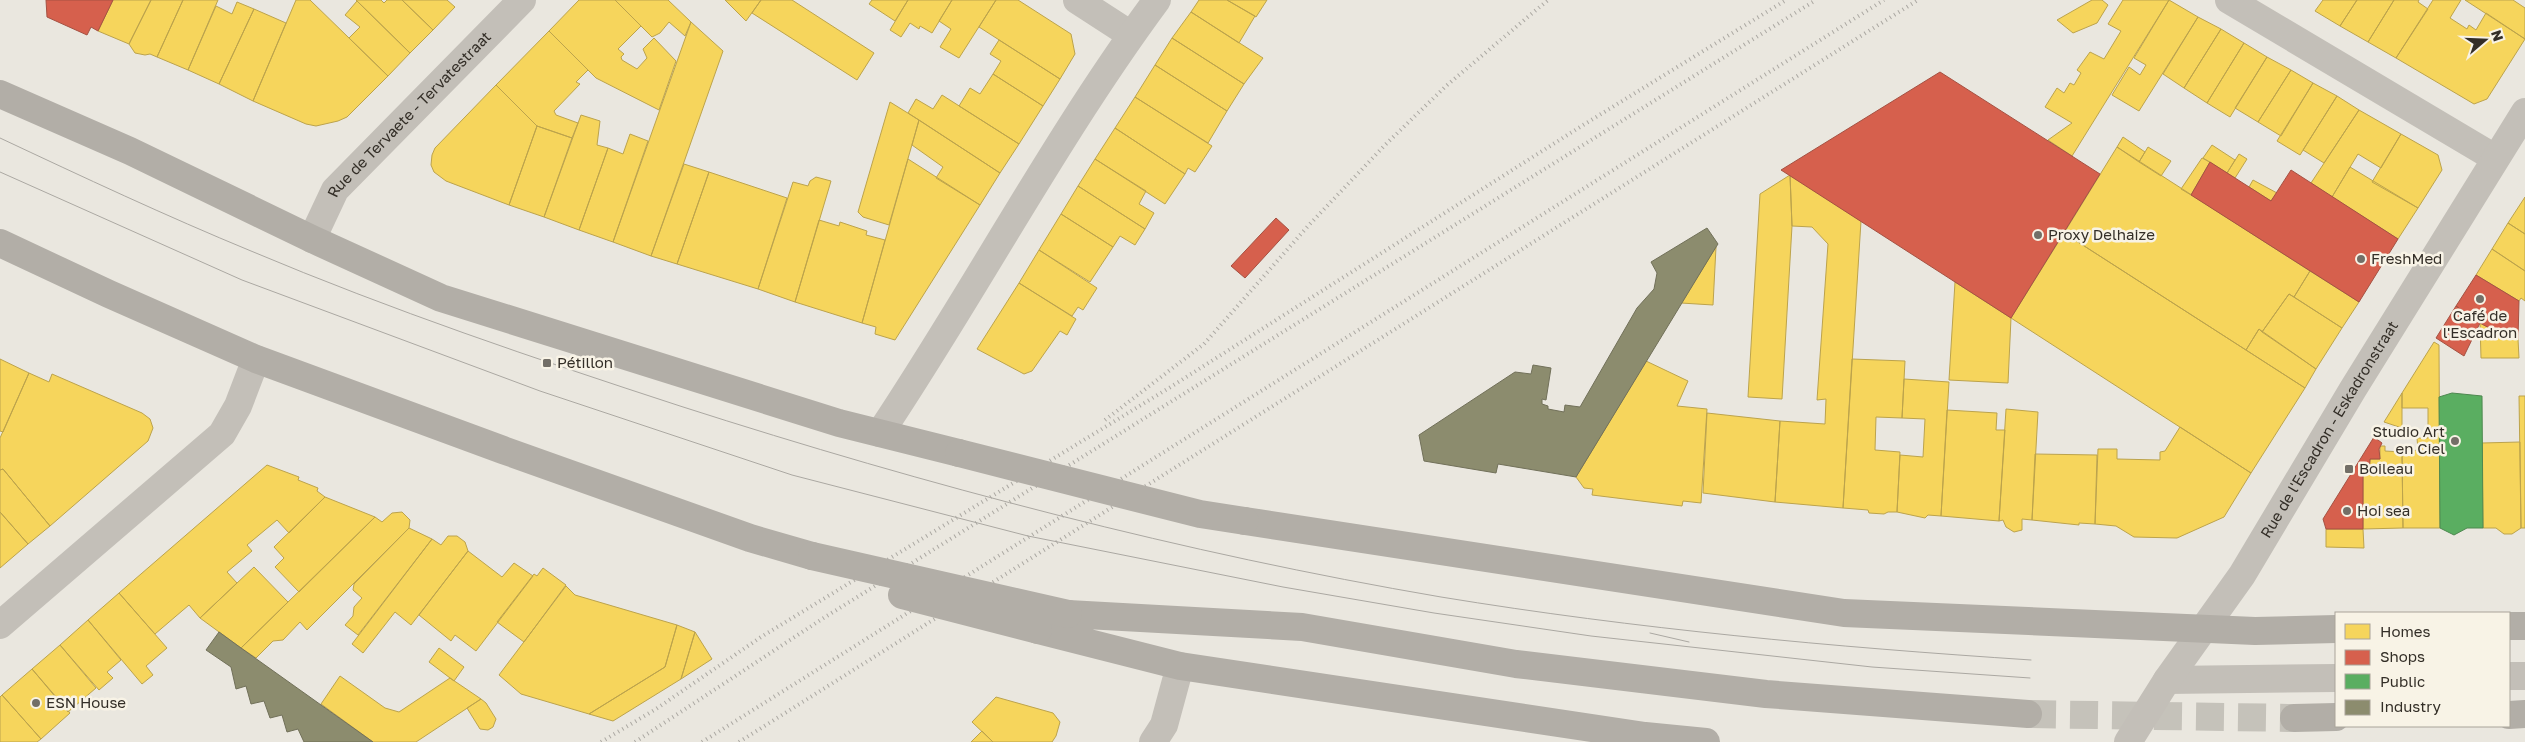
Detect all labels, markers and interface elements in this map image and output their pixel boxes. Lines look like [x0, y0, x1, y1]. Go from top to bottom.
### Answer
north arrow [2460, 15, 2510, 65]
street label: Rue de Tervaete - Tervatestraat [323, 27, 494, 200]
text: N [2488, 28, 2508, 43]
place label: Proxy Delhaize [2048, 225, 2155, 243]
marker: Proxy Delhaize [2032, 229, 2044, 241]
place label: FreshMed [2371, 249, 2442, 267]
marker: FreshMed [2355, 253, 2367, 265]
marker: Café de l'Escadron [2474, 293, 2486, 305]
place label: Café de l'Escadron [2443, 306, 2517, 341]
street label: Rue de l'Escadron - Eskadronstraat [2256, 317, 2401, 541]
place label: Pétillon [557, 353, 613, 371]
marker: Pétillon [541, 357, 553, 369]
place label: Studio Art en Ciel [2372, 422, 2445, 457]
marker: Studio Art en Ciel [2449, 435, 2461, 447]
place label: Boileau [2359, 459, 2413, 477]
marker: Boileau [2343, 463, 2355, 475]
place label: Hoi sea [2357, 501, 2410, 519]
marker: Hoi sea [2341, 505, 2353, 517]
legend [2335, 612, 2510, 727]
text: Homes [2380, 622, 2430, 640]
text: Shops [2380, 647, 2425, 665]
text: Public [2380, 672, 2425, 690]
place label: ESN House [46, 693, 126, 711]
marker: ESN House [30, 697, 42, 709]
text: Industry [2380, 697, 2441, 715]

